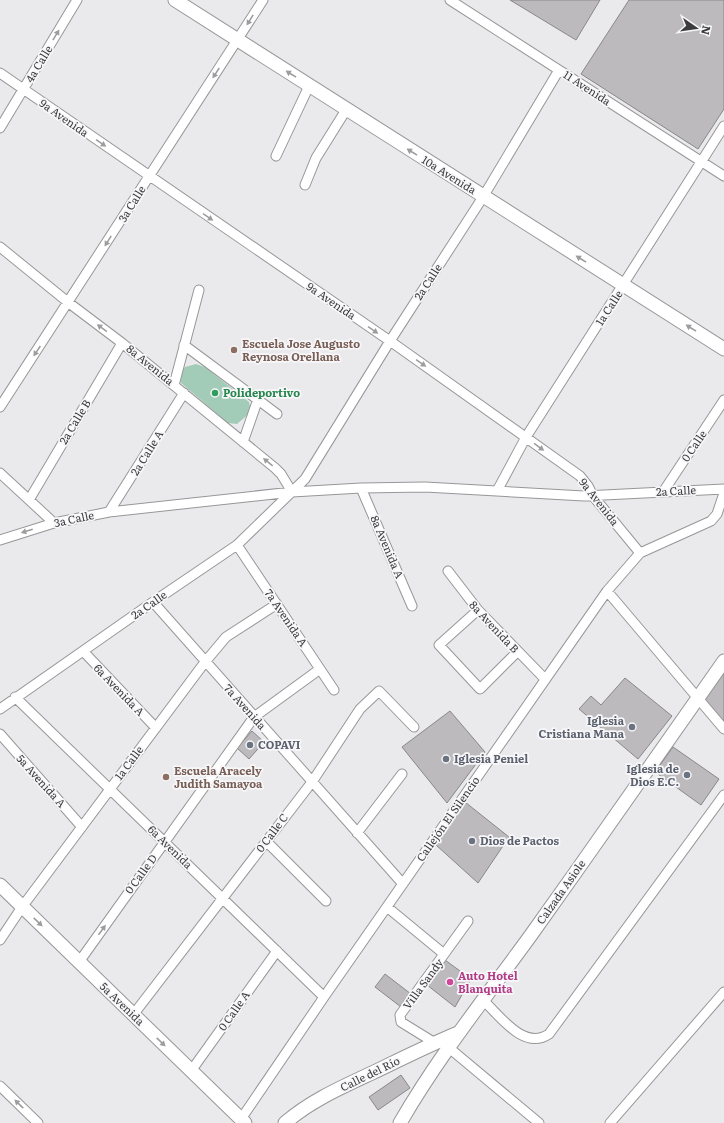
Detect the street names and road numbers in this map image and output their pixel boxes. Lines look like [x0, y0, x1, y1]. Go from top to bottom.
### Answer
street label: 4a Calle [21, 42, 56, 85]
street label: 11 Avenida [561, 66, 614, 109]
street label: 9a Avenida [37, 94, 92, 140]
street label: 10a Avenida [419, 151, 480, 197]
street label: 3a Calle [114, 182, 149, 225]
street label: 2a Calle [410, 260, 445, 303]
street label: 9a Avenida [304, 278, 359, 323]
street label: 1a Calle [591, 286, 626, 328]
street label: 8a Avenida [124, 340, 178, 388]
street label: 2a Calle B [54, 396, 94, 447]
street label: 0 Calle [677, 426, 710, 464]
street label: 2a Calle A [126, 427, 166, 478]
street label: 9a Avenida [576, 474, 624, 529]
street label: 2a Calle [655, 481, 697, 499]
street label: 3a Calle [52, 506, 96, 530]
street label: 8a Avenida A [367, 513, 408, 581]
street label: 7a Avenida A [262, 585, 312, 649]
street label: 2a Calle [127, 586, 170, 622]
street label: 8a Avenida B [466, 597, 523, 656]
street label: 6a Avenida A [91, 660, 149, 719]
street label: 7a Avenida [221, 680, 271, 733]
street label: 1a Calle [110, 742, 147, 783]
street label: 5a Avenida A [14, 750, 70, 810]
street label: Callejón El Silencio [412, 773, 483, 864]
street label: 0 Calle C [251, 809, 291, 855]
street label: 6a Avenida [145, 821, 197, 872]
street label: 0 Calle D [120, 850, 160, 897]
street label: Calzada Asiole [532, 856, 589, 927]
street label: Villa Sandy [398, 954, 446, 1012]
street label: 5a Avenida [97, 978, 149, 1029]
street label: 0 Calle A [214, 987, 253, 1034]
street label: Calle del Río [337, 1052, 402, 1094]

